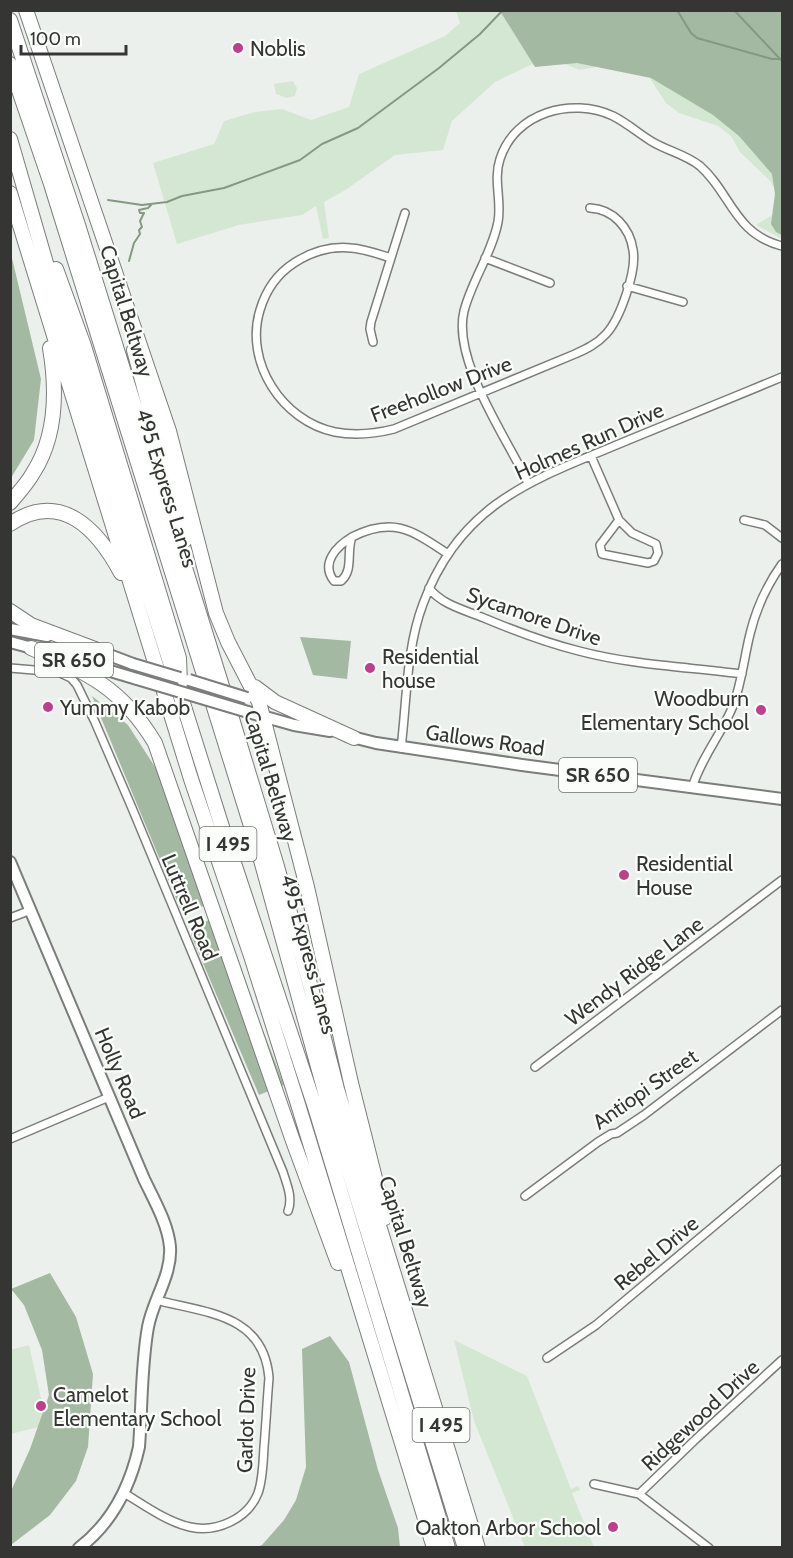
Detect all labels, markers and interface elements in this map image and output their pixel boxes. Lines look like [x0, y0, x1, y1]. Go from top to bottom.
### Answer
scale bar [21, 18, 126, 56]
text: 100 m [30, 28, 81, 50]
place label: Noblis [250, 36, 306, 61]
marker: Noblis [231, 41, 245, 55]
street label: Capital Beltway [95, 242, 159, 380]
street label: Freehollow Drive [367, 351, 515, 427]
street label: Holmes Run Drive [511, 397, 668, 485]
street label: 495 Express Lanes [131, 406, 203, 571]
street label: Sycamore Drive [463, 581, 605, 651]
road number: SR 650 [35, 643, 113, 677]
place label: Residential house [382, 644, 479, 693]
marker: Residential house [363, 661, 377, 675]
place label: Woodburn Elementary School [581, 686, 749, 735]
place label: Yummy Kabob [59, 695, 190, 720]
marker: Yummy Kabob [41, 700, 55, 714]
marker: Woodburn Elementary School [754, 703, 768, 717]
street label: Capital Beltway [239, 707, 303, 845]
street label: Gallows Road [424, 719, 546, 761]
road number: SR 650 [559, 758, 637, 792]
road number: I 495 [200, 827, 256, 861]
street label: Luttrell Road [156, 850, 224, 964]
place label: Residential House [636, 851, 733, 900]
marker: Residential House [617, 868, 631, 882]
street label: 495 Express Lanes [276, 871, 342, 1037]
street label: Wendy Ridge Lane [560, 911, 708, 1031]
street label: Holly Road [90, 1024, 150, 1122]
street label: Antiopi Street [588, 1044, 702, 1134]
street label: Capital Beltway [374, 1173, 438, 1311]
street label: Rebel Drive [609, 1210, 703, 1295]
street label: Ridgewood Drive [636, 1354, 764, 1476]
street label: Garlot Drive [232, 1366, 260, 1473]
place label: Camelot Elementary School [53, 1382, 221, 1431]
marker: Camelot Elementary School [34, 1399, 48, 1413]
road number: I 495 [412, 1408, 470, 1442]
place label: Oakton Arbor School [415, 1515, 601, 1540]
marker: Oakton Arbor School [606, 1520, 620, 1534]

